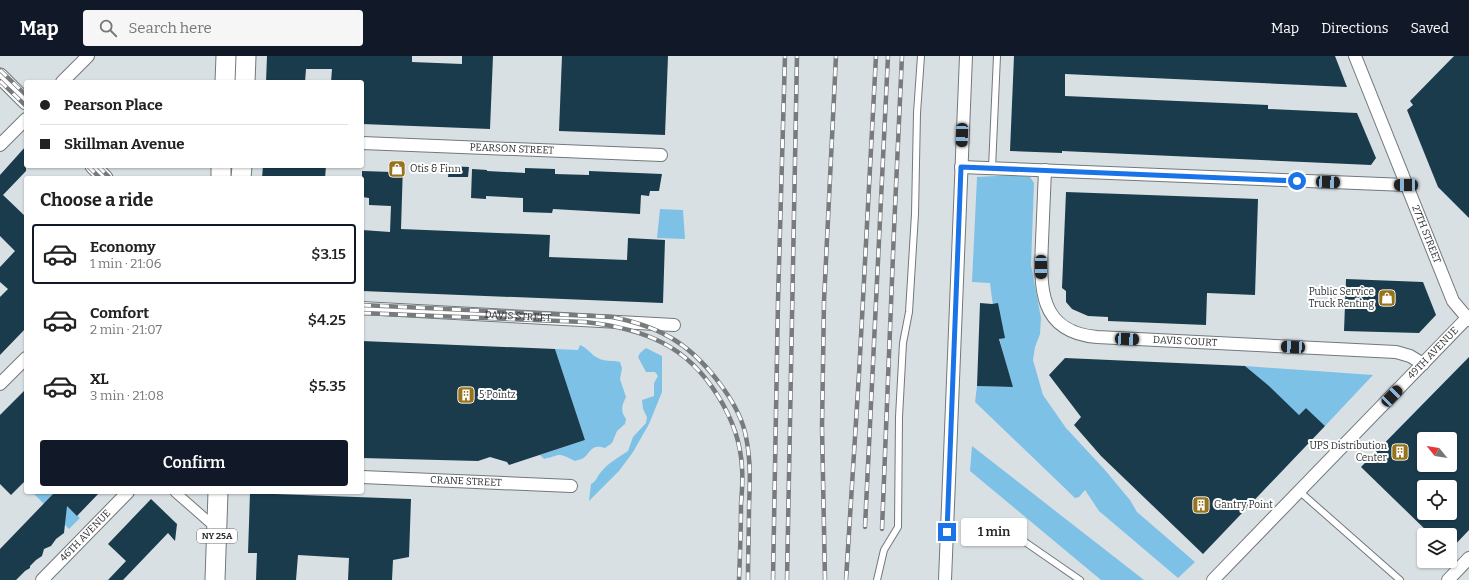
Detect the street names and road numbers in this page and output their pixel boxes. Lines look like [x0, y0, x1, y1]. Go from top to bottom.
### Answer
street label: PEARSON STREET [470, 141, 554, 157]
street label: 27TH STREET [1409, 203, 1443, 265]
street label: DAVIS STREET [484, 309, 552, 324]
street label: 49TH AVENUE [1405, 325, 1461, 382]
street label: DAVIS COURT [1153, 334, 1218, 349]
street label: CRANE STREET [430, 474, 502, 489]
street label: 46TH AVENUE [57, 507, 113, 564]
road number: NY 25A [197, 529, 237, 543]

